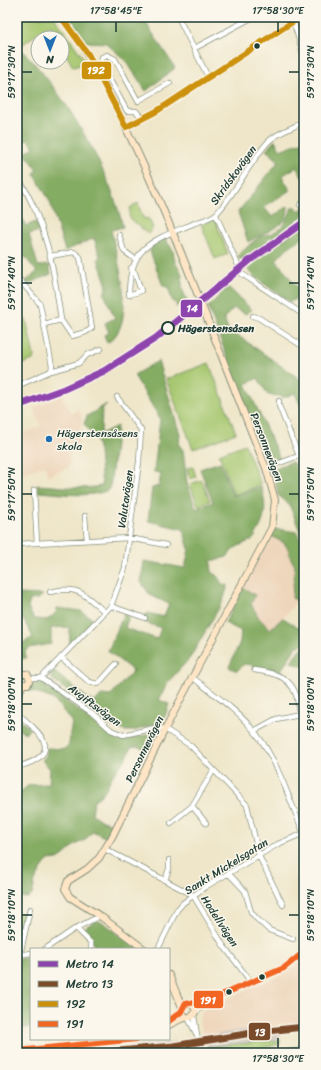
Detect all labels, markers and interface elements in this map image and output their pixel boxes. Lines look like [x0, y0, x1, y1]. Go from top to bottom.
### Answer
text: 17°58'45"E [90, 2, 144, 20]
text: 17°58'30"E [252, 2, 305, 20]
north arrow [30, 30, 70, 70]
unlabelled marker [252, 41, 262, 51]
text: 59°17'30"N [3, 45, 21, 99]
text: 59°17'30"N [302, 45, 320, 99]
text: N [46, 50, 55, 69]
line badge: 192 [81, 61, 112, 80]
text: 192 [87, 61, 106, 80]
street label: Skridskovägen [205, 141, 262, 209]
text: 59°17'40"N [3, 256, 21, 310]
text: 59°17'40"N [302, 256, 320, 310]
line badge: 14 [180, 299, 203, 318]
text: 14 [186, 299, 198, 318]
place label: Hägerstensåsen [177, 319, 254, 338]
marker: Hägerstensåsen [161, 321, 175, 335]
street label: Personnevägen [245, 410, 288, 484]
place label: Hägerstensåsens skola [56, 424, 138, 456]
marker: Hägerstensåsens skola [44, 434, 54, 444]
text: 59°17'50"N [3, 467, 21, 521]
text: 59°17'50"N [302, 467, 320, 521]
street label: Valutavägen [112, 469, 139, 529]
text: 59°18'00"N [3, 677, 21, 731]
text: 59°18'00"N [302, 677, 320, 731]
street label: Avgiftsvägen [63, 678, 125, 732]
street label: Personnevägen [120, 712, 169, 786]
street label: Sankt Mickelsgatan [181, 833, 272, 900]
text: 59°18'10"N [3, 889, 21, 941]
text: 59°18'10"N [302, 889, 320, 941]
street label: Hodellvägen [196, 892, 244, 951]
legend [30, 948, 170, 1040]
text: Metro 14 [66, 953, 114, 975]
unlabelled marker [257, 972, 267, 982]
text: Metro 13 [66, 973, 113, 995]
unlabelled marker [224, 987, 234, 997]
line badge: 191 [193, 990, 224, 1009]
text: 191 [200, 991, 216, 1010]
text: 192 [66, 993, 86, 1015]
text: 191 [66, 1013, 84, 1035]
line badge: 13 [248, 1022, 271, 1041]
text: 13 [255, 1023, 266, 1042]
text: 17°58'30"E [252, 1050, 305, 1068]

